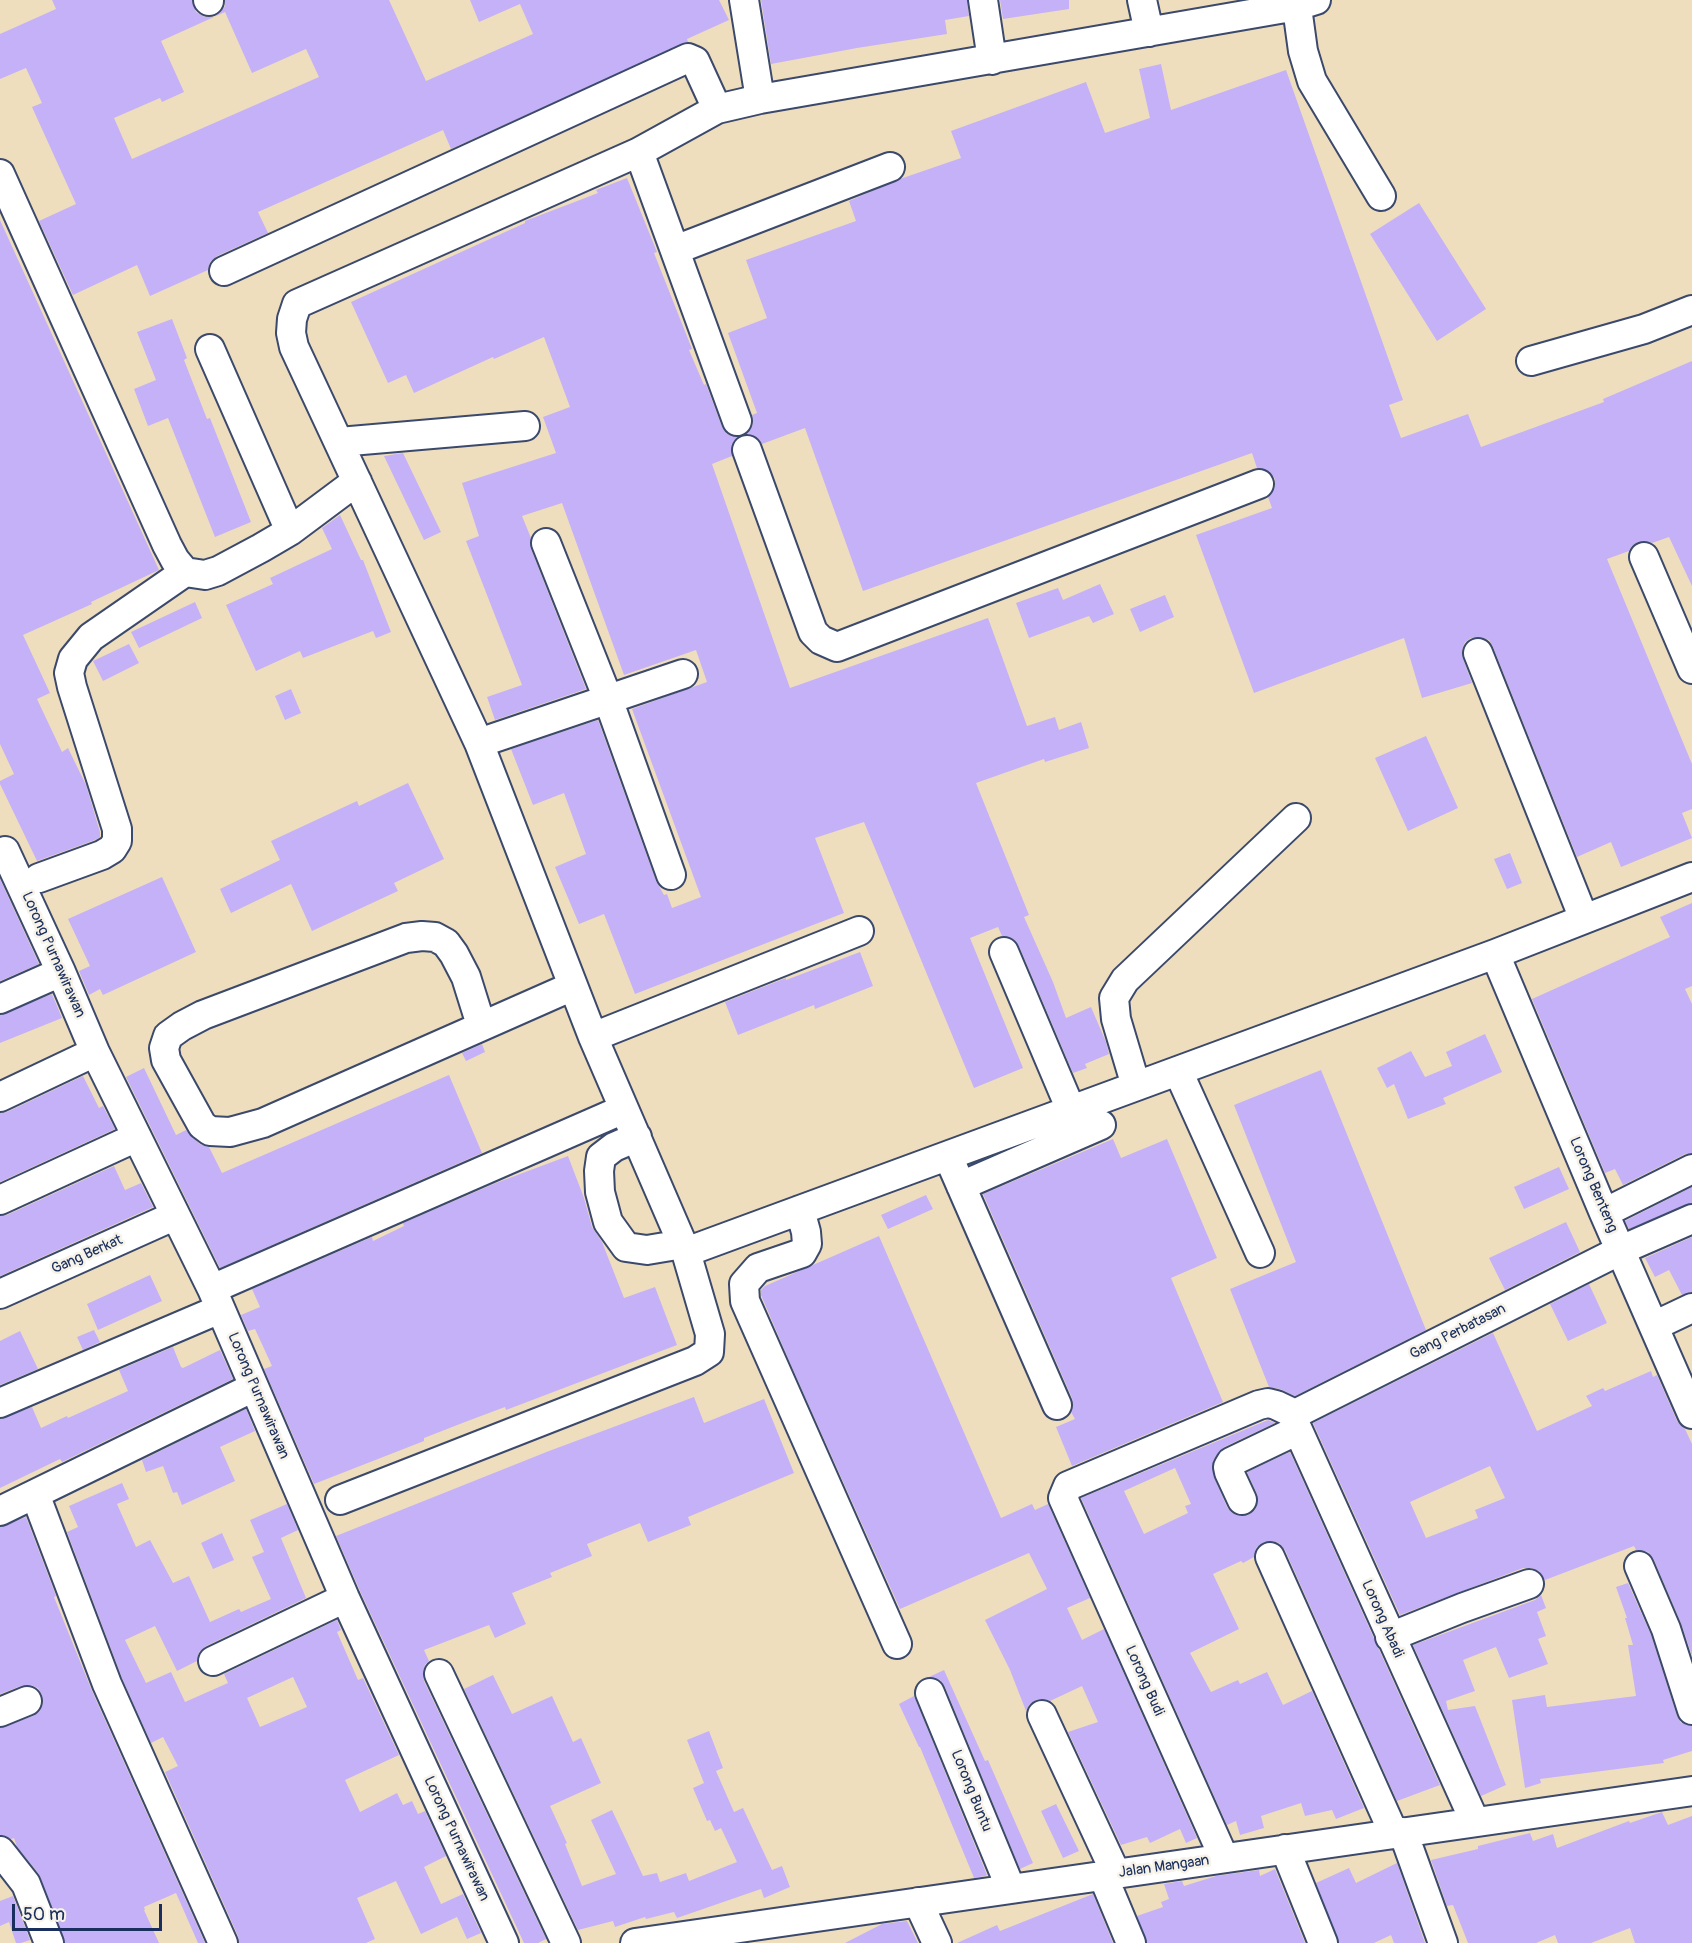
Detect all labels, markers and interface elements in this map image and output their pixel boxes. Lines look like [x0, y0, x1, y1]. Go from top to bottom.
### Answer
street label: Lorong Purnawirawan [17, 889, 89, 1021]
street label: Lorong Benteng [1565, 1135, 1621, 1235]
street label: Gang Berkat [49, 1231, 125, 1279]
street label: Gang Perbatasan [1407, 1300, 1509, 1364]
street label: Lorong Purnawirawan [223, 1330, 293, 1462]
street label: Lorong Abadi [1357, 1577, 1407, 1661]
street label: Lorong Budi [1121, 1643, 1167, 1719]
street label: Lorong Buntu [946, 1747, 996, 1835]
street label: Lorong Purnawirawan [419, 1774, 493, 1904]
street label: Jalan Mangaan [1118, 1852, 1210, 1882]
scale bar [15, 1892, 165, 1930]
text: 50 m [23, 1903, 65, 1926]

